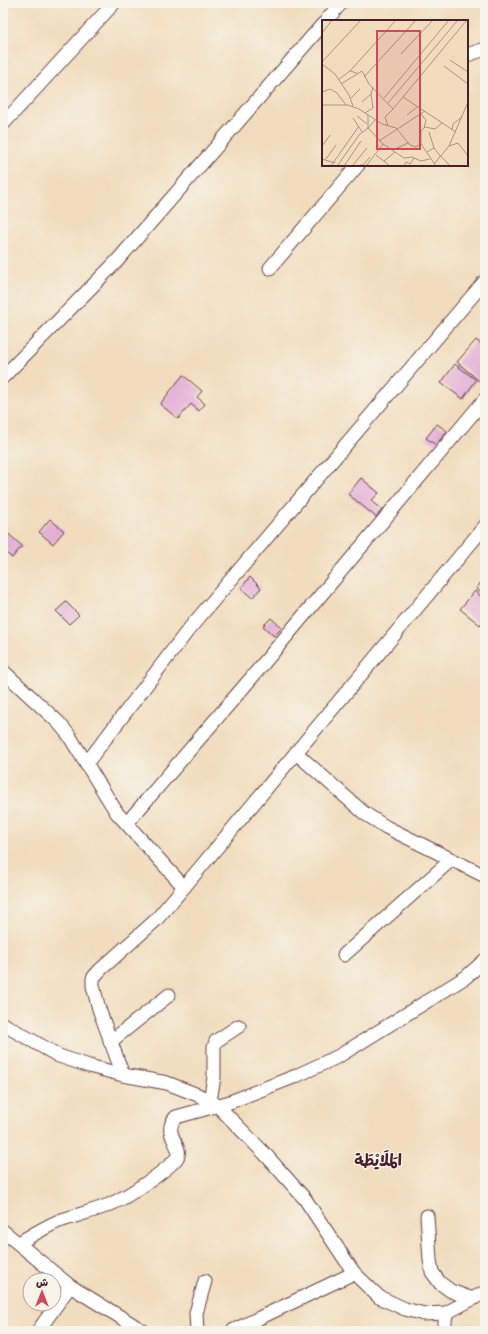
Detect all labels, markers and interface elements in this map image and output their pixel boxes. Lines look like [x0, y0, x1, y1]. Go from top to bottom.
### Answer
inset map [322, 20, 468, 166]
district label: المَلَايْطَة [354, 1149, 402, 1170]
north arrow [22, 1272, 62, 1312]
text: ش [36, 1274, 48, 1289]

